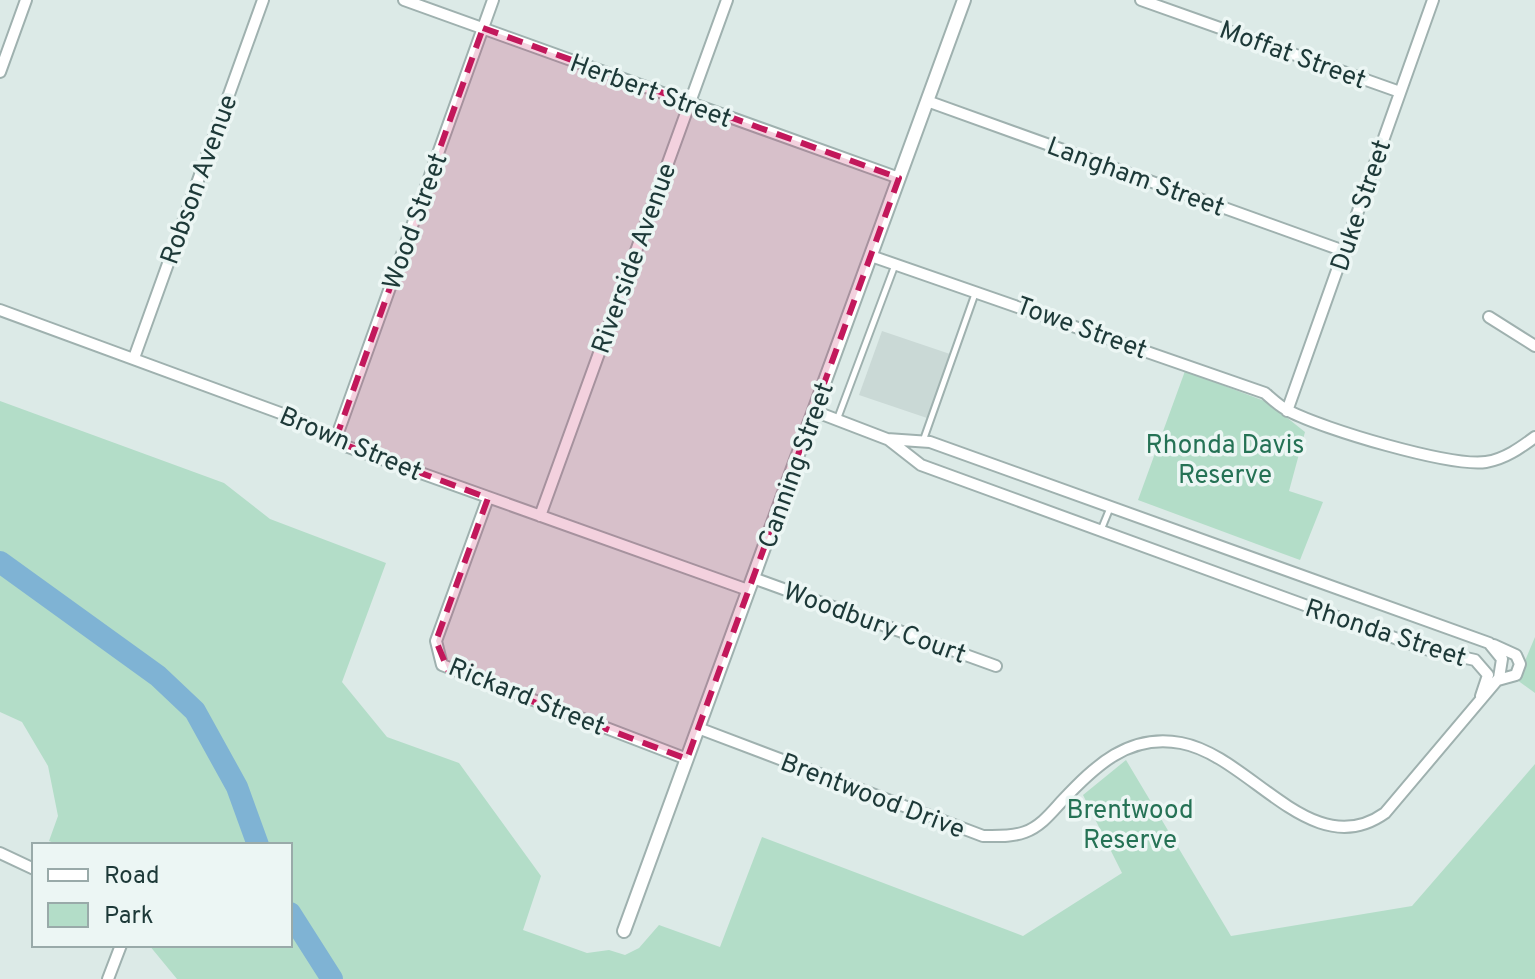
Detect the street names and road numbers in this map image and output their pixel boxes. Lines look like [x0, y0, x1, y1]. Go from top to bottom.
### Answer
street label: Moffat Street [1214, 15, 1370, 98]
street label: Herbert Street [565, 48, 736, 137]
street label: Robson Avenue [154, 90, 246, 269]
street label: Langham Street [1042, 131, 1229, 226]
street label: Duke Street [1324, 136, 1400, 276]
street label: Wood Street [376, 149, 456, 295]
street label: Riverside Avenue [586, 159, 685, 359]
street label: Towe Street [1011, 290, 1151, 368]
street label: Canning Street [752, 378, 843, 553]
street label: Brown Street [274, 400, 426, 490]
street label: Woodbury Court [778, 576, 970, 673]
street label: Rhonda Street [1300, 593, 1470, 676]
street label: Rickard Street [443, 652, 609, 745]
street label: Brentwood Drive [775, 747, 969, 848]

